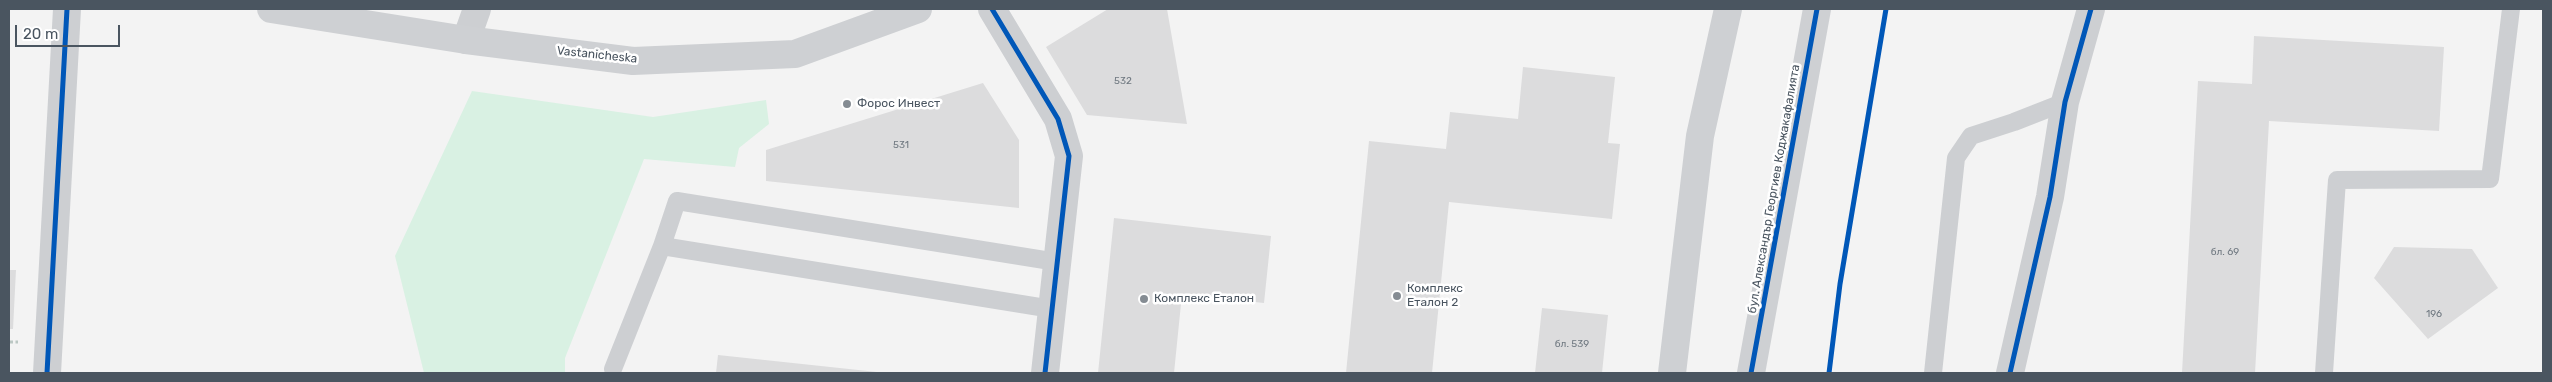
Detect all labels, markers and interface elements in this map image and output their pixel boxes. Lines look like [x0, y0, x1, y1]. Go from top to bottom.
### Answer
scale bar [18, 15, 122, 47]
text: 20 m [23, 25, 58, 43]
street label: Vastanicheska [556, 44, 638, 66]
street label: бул. Александър Георгиев Коджакафалията [1745, 63, 1803, 315]
house number: 532 [1114, 75, 1132, 87]
place label: Форос Инвест [857, 97, 940, 111]
marker: Форос Инвест [841, 98, 853, 110]
house number: 531 [893, 139, 909, 151]
house number: бл. 69 [2211, 246, 2239, 258]
place label: Комплекс Еталон 2 [1407, 282, 1463, 310]
marker: Комплекс Еталон 2 [1391, 290, 1403, 302]
place label: Комплекс Еталон [1154, 292, 1254, 306]
marker: Комплекс Еталон [1138, 293, 1150, 305]
house number: 196 [2426, 308, 2442, 320]
house number: бл. 539 [1555, 338, 1589, 350]

